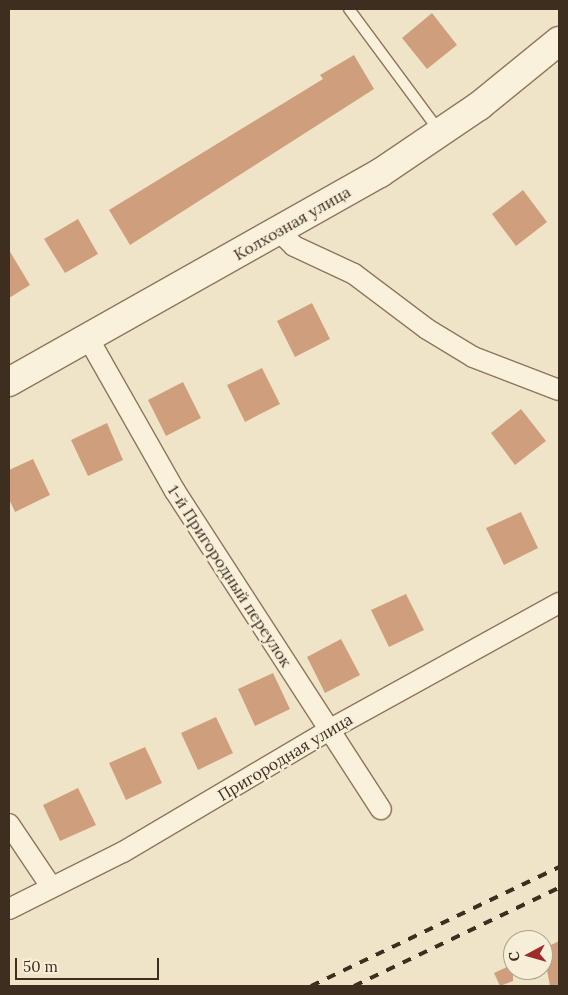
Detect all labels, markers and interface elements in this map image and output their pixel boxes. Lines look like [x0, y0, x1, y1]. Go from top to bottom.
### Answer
street label: Колхозная улица [230, 182, 354, 264]
street label: 1-й Пригородный переулок [164, 482, 296, 670]
street label: Пригородная улица [214, 709, 356, 805]
north arrow [503, 930, 553, 980]
scale bar [18, 948, 161, 980]
text: С [505, 951, 524, 962]
text: 50 m [23, 957, 58, 976]

